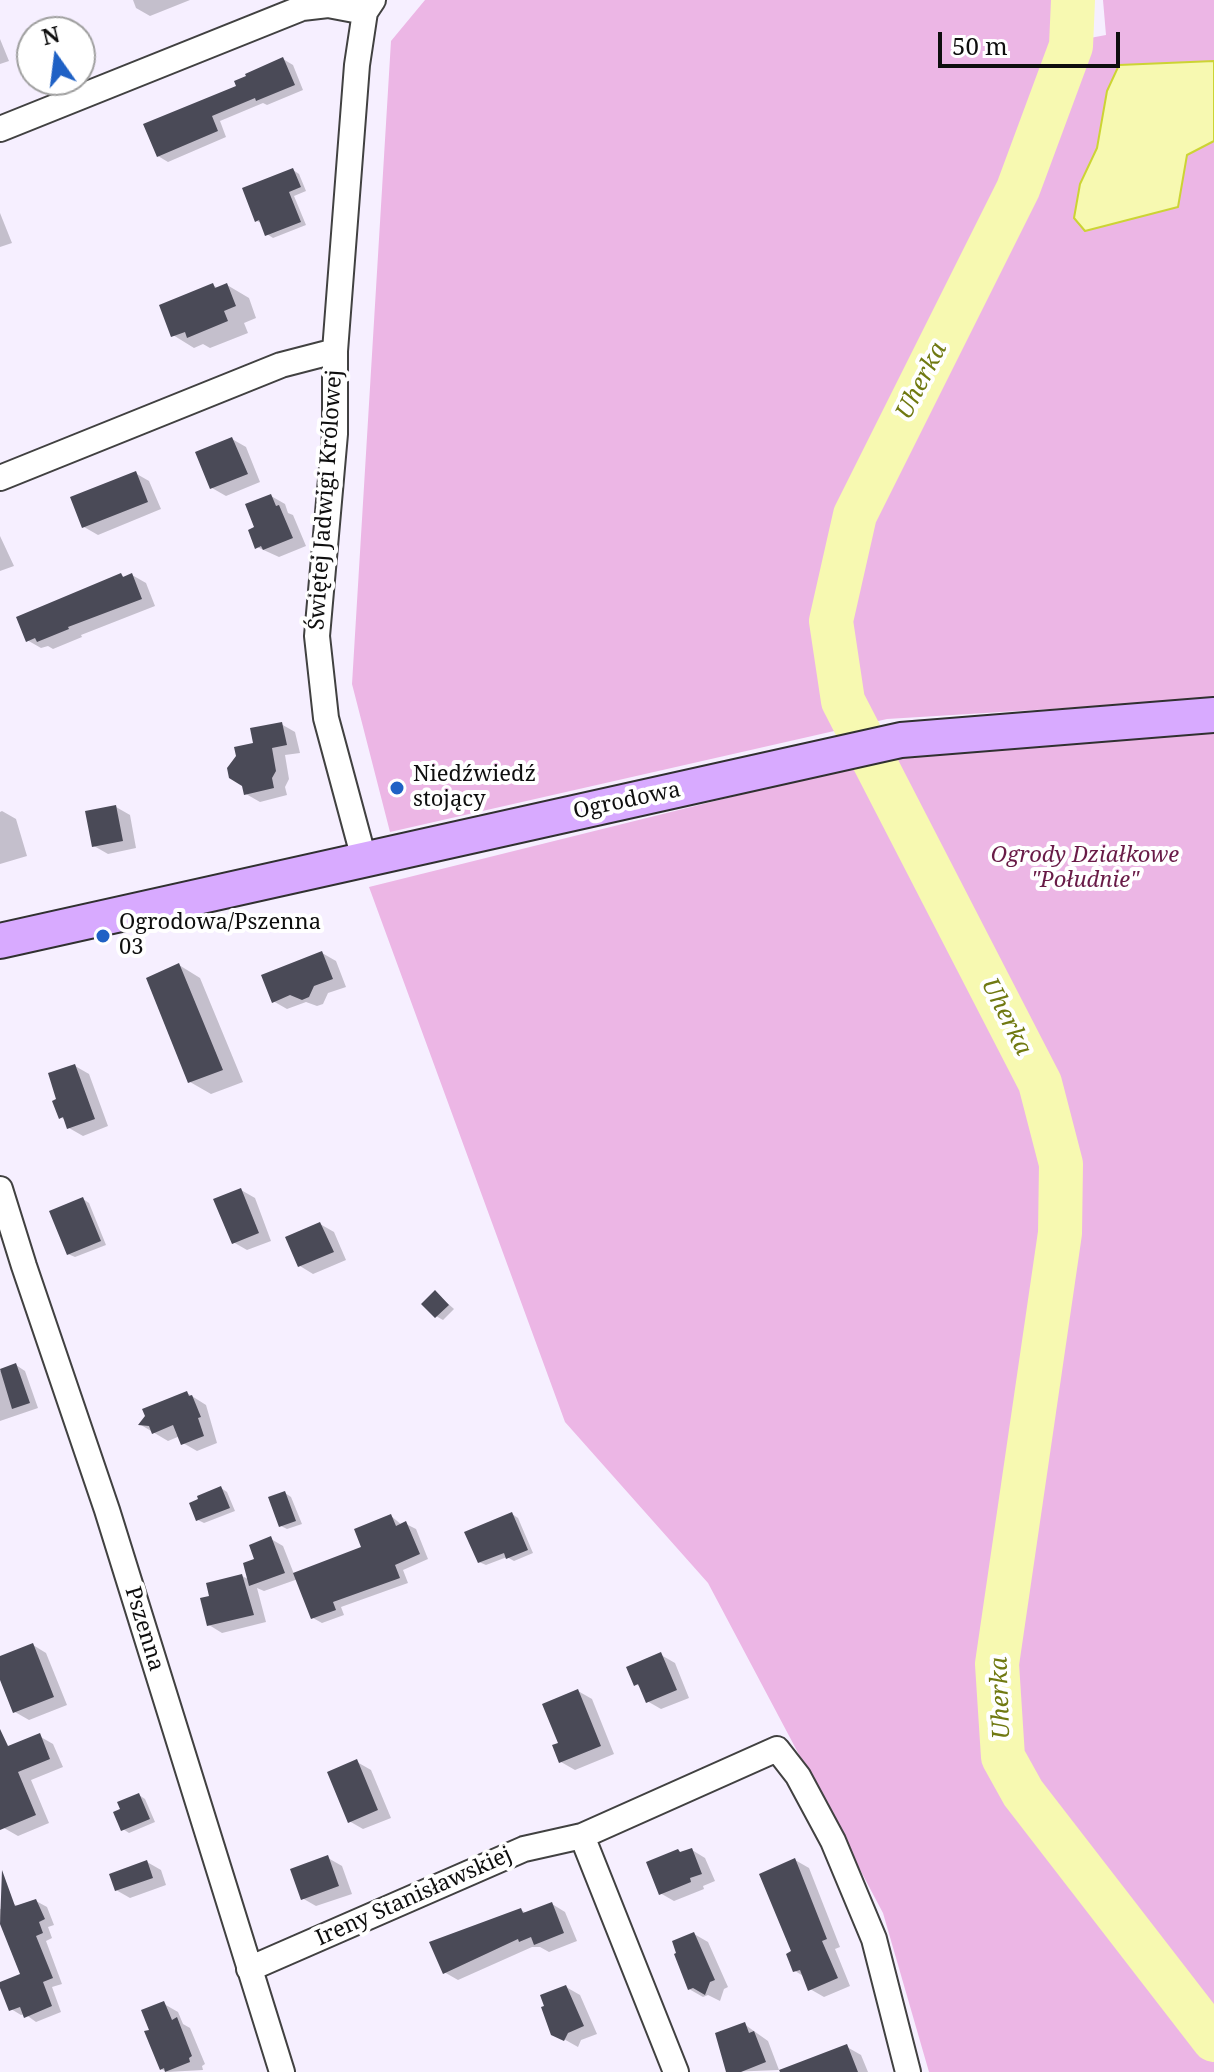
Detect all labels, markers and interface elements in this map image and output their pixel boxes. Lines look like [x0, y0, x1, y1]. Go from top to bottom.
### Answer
north arrow [16, 16, 96, 96]
scale bar [942, 16, 1124, 66]
text: N [39, 18, 63, 51]
text: 50 m [952, 29, 1008, 62]
water label: Uherka [890, 338, 954, 424]
street label: Świętej Jadwigi Królowej [304, 369, 348, 631]
place label: Niedźwiedź stojący [413, 762, 536, 814]
street label: Ogrodowa [571, 777, 683, 825]
marker: Niedźwiedź stojący [388, 779, 406, 797]
park label: Ogrody Działkowe "Południe" [991, 843, 1179, 894]
place label: Ogrodowa/Pszenna 03 [119, 910, 321, 962]
marker: Ogrodowa/Pszenna 03 [94, 927, 112, 945]
water label: Uherka [974, 974, 1038, 1060]
street label: Pszenna [119, 1584, 169, 1674]
water label: Uherka [985, 1656, 1017, 1740]
street label: Ireny Stanisławskiej [312, 1842, 516, 1952]

